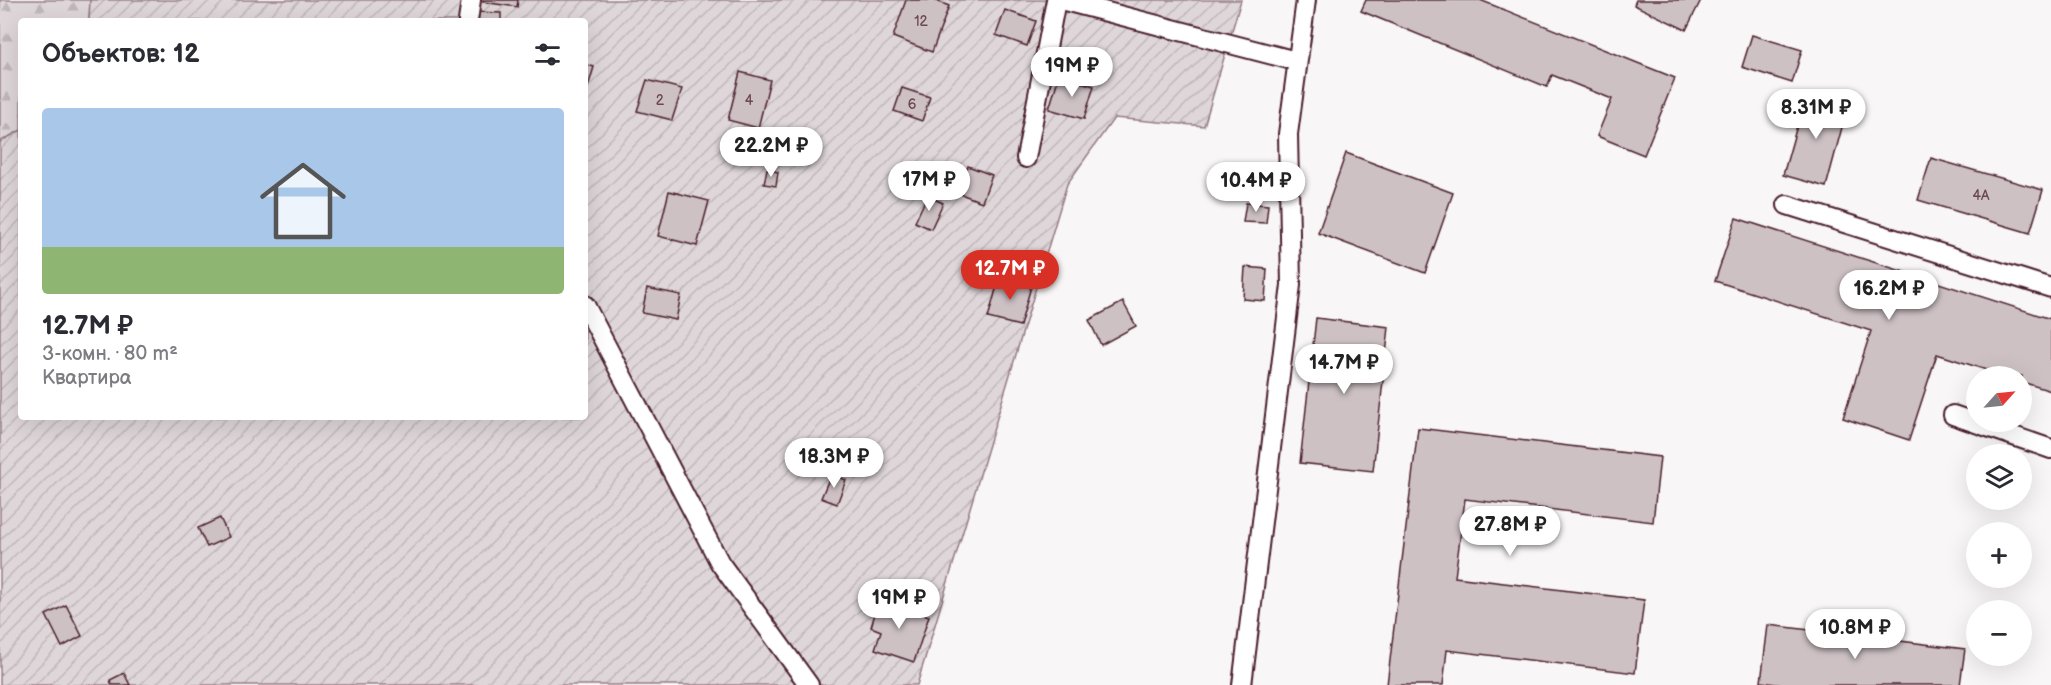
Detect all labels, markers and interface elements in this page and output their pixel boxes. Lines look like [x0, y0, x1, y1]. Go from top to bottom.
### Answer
house number: 12 [914, 13, 929, 30]
icon: filters [531, 38, 564, 71]
text: Объектов: 12 [42, 39, 200, 70]
pin: 19M ₽ [1030, 47, 1114, 98]
text: 19M ₽ [1045, 54, 1099, 78]
pin: 8.31M ₽ [1761, 89, 1871, 140]
house number: 2 [656, 92, 665, 109]
house number: 4 [745, 92, 754, 109]
house number: 6 [908, 96, 917, 113]
text: 8.31M ₽ [1781, 96, 1851, 120]
pin: 22.2M ₽ [716, 127, 826, 178]
text: 22.2M ₽ [734, 134, 808, 158]
icon: home [249, 147, 357, 255]
pin: 17M ₽ [887, 161, 971, 212]
pin: 10.4M ₽ [1201, 162, 1311, 213]
text: 17M ₽ [902, 168, 956, 192]
text: 10.4M ₽ [1220, 169, 1292, 193]
house number: 4А [1972, 187, 1990, 204]
pin: 12.7M ₽ [955, 250, 1065, 301]
text: 12.7M ₽ [975, 257, 1045, 281]
pin: 16.2M ₽ [1834, 270, 1944, 321]
text: 16.2M ₽ [1853, 277, 1925, 301]
text: 12.7M ₽ [42, 311, 133, 342]
text: 3-комн. · 80 m² [42, 342, 178, 366]
pin: 14.7M ₽ [1289, 344, 1399, 395]
text: 14.7M ₽ [1309, 351, 1379, 375]
text: Квартира [42, 366, 132, 390]
north arrow [1966, 366, 2032, 432]
map controls [1966, 366, 2032, 666]
pin: 18.3M ₽ [779, 438, 889, 489]
button: layers [1966, 444, 2032, 510]
text: 18.3M ₽ [799, 445, 869, 469]
pin: 27.8M ₽ [1455, 506, 1565, 557]
text: 27.8M ₽ [1473, 513, 1547, 537]
button: + [1966, 522, 2032, 588]
pin: 19M ₽ [857, 579, 941, 630]
text: 19M ₽ [872, 586, 926, 610]
button: − [1966, 600, 2032, 666]
pin: 10.8M ₽ [1800, 609, 1910, 660]
text: 10.8M ₽ [1819, 616, 1891, 640]

